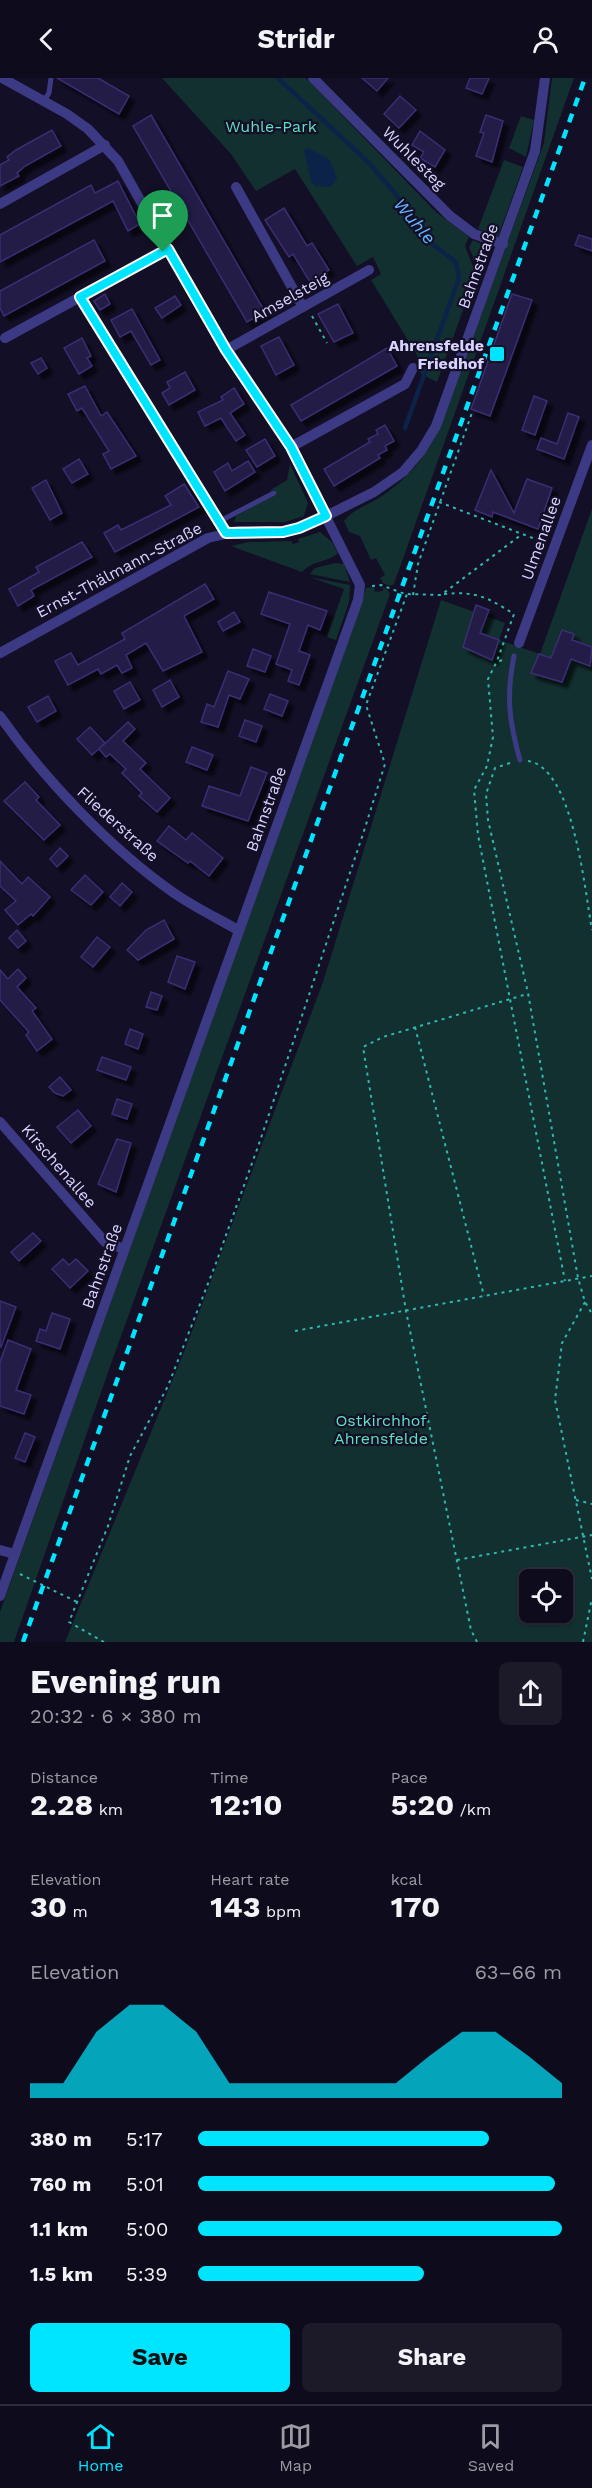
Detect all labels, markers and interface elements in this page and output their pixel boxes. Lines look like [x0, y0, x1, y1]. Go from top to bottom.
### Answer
icon: back [30, 23, 63, 56]
text: Stridr [257, 23, 335, 55]
icon: person [529, 23, 562, 56]
park label: Wuhle-Park [225, 117, 317, 136]
street label: Wuhlesteg [378, 122, 450, 194]
pin [137, 190, 188, 252]
water label: Wuhle [390, 194, 440, 248]
icon: arrive [146, 199, 179, 232]
street label: Bahnstraße [454, 221, 502, 311]
street label: Amselsteig [248, 268, 332, 326]
place label: Ahrensfelde Friedhof [388, 336, 484, 373]
marker: Ahrensfelde Friedhof [488, 345, 506, 363]
street label: Ulmenallee [517, 493, 565, 583]
street label: Ernst-Thälmann-Straße [33, 518, 205, 622]
street label: Bahnstraße [242, 764, 290, 854]
street label: Fliederstraße [73, 782, 163, 866]
street label: Kirschenallee [17, 1120, 101, 1212]
street label: Bahnstraße [78, 1221, 126, 1311]
park label: Ostkirchhof Ahrensfelde [334, 1411, 428, 1448]
map controls [519, 1569, 573, 1623]
button: locate [519, 1569, 573, 1623]
text: Evening run [30, 1662, 221, 1701]
button: share [499, 1662, 562, 1725]
text: 20:32 · 6 × 380 m [30, 1704, 202, 1728]
text: Distance [30, 1768, 98, 1787]
text: Time [210, 1768, 248, 1787]
text: Pace [391, 1768, 428, 1787]
text: 2.28 [30, 1787, 93, 1822]
text: 12:10 [210, 1787, 282, 1822]
text: 5:20 [391, 1787, 454, 1822]
text: km [93, 1800, 123, 1819]
text: /km [454, 1800, 491, 1819]
text: Elevation [30, 1870, 101, 1889]
text: Heart rate [210, 1870, 289, 1889]
text: kcal [391, 1870, 422, 1889]
text: 30 [30, 1889, 67, 1924]
text: 143 [210, 1889, 260, 1924]
text: 170 [391, 1889, 440, 1924]
text: m [67, 1902, 88, 1921]
text: bpm [260, 1902, 301, 1921]
text: Elevation [30, 1960, 119, 1984]
text: 63–66 m [475, 1960, 562, 1984]
text: 380 m [30, 2127, 92, 2151]
text: 5:17 [126, 2127, 163, 2151]
text: 760 m [30, 2172, 91, 2196]
text: 5:01 [126, 2172, 164, 2196]
text: 1.1 km [30, 2217, 88, 2241]
text: 5:00 [126, 2217, 168, 2241]
text: 1.5 km [30, 2262, 93, 2286]
text: 5:39 [126, 2262, 168, 2286]
button: Save [30, 2323, 290, 2392]
button: Share [302, 2323, 562, 2392]
tab: Home [78, 2420, 124, 2475]
tab: Map [279, 2420, 312, 2475]
tab: Saved [468, 2420, 514, 2475]

